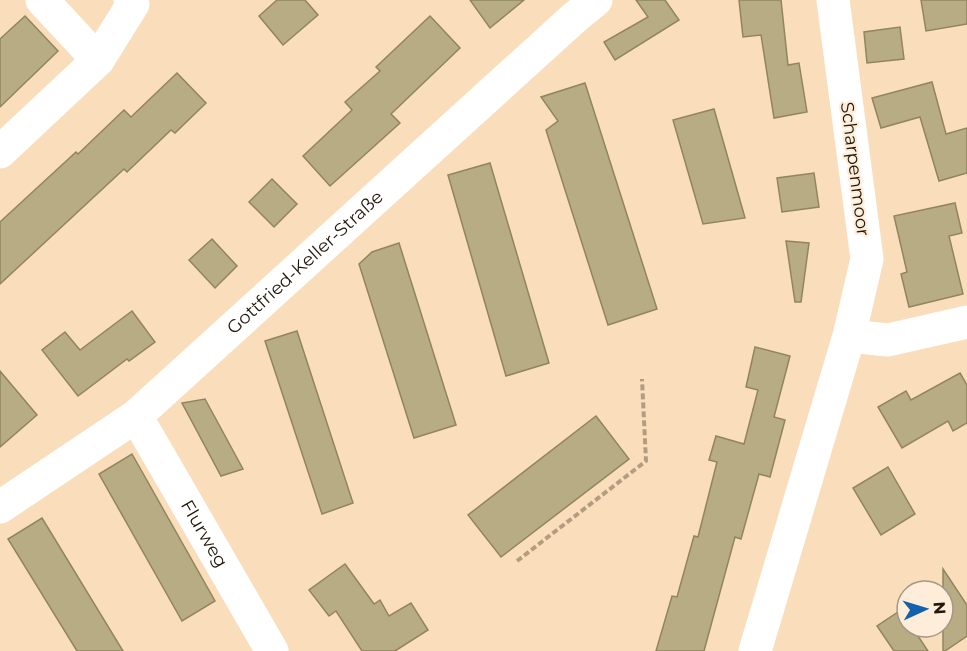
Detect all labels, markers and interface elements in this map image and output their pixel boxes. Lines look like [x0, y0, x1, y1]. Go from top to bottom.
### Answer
street label: Scharpenmoor [836, 101, 874, 237]
street label: Gottfried-Keller-Straße [222, 186, 388, 339]
street label: Flurweg [176, 496, 232, 572]
north arrow [895, 579, 955, 639]
text: N [930, 601, 949, 615]

